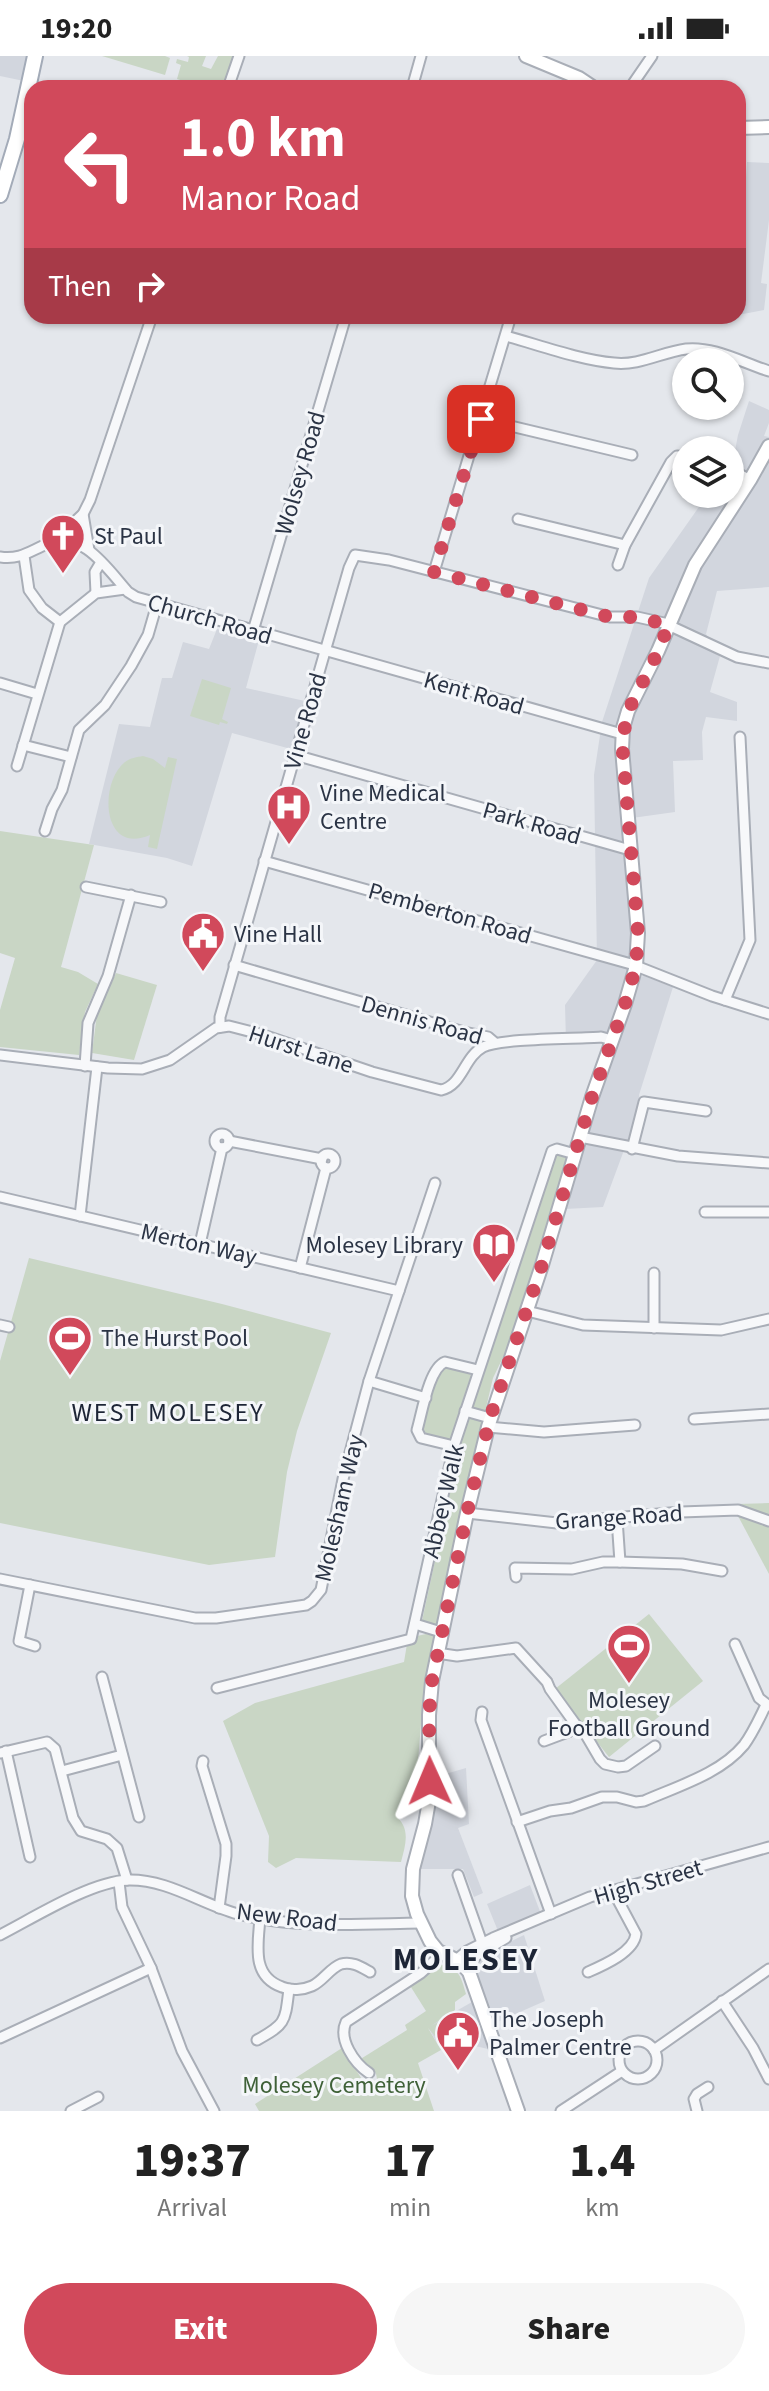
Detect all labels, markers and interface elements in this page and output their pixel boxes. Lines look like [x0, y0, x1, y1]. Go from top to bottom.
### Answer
text: 19:20 [40, 7, 112, 50]
text: 1.0 km [180, 99, 346, 178]
icon: left [48, 112, 152, 216]
text: Manor Road [180, 173, 360, 224]
icon: right [128, 264, 172, 308]
text: Then [48, 265, 112, 308]
map controls [672, 348, 744, 508]
button: search [672, 348, 744, 420]
pin [447, 385, 515, 453]
icon: arrive [459, 397, 503, 441]
street label: Wolsey Road [266, 407, 335, 539]
button: layers [672, 436, 744, 508]
church icon: St Paul [39, 512, 87, 575]
place label: St Paul [94, 519, 163, 554]
street label: Church Road [143, 585, 276, 654]
street label: Kent Road [419, 662, 528, 725]
street label: Vine Road [275, 668, 336, 774]
place label: Vine Medical Centre [320, 776, 446, 839]
hospital icon: Vine Medical Centre [265, 783, 313, 846]
street label: Park Road [478, 793, 585, 854]
street label: Pemberton Road [364, 873, 536, 954]
public building icon: Vine Hall [179, 910, 227, 973]
place label: Vine Hall [234, 917, 322, 952]
street label: Dennis Road [357, 986, 487, 1055]
street label: Hurst Lane [244, 1016, 358, 1083]
street label: Merton Way [137, 1214, 260, 1275]
library icon: Molesey Library [470, 1221, 518, 1284]
place label: Molesey Library [306, 1228, 463, 1263]
sports icon: The Hurst Pool [46, 1314, 94, 1377]
place label: The Hurst Pool [101, 1321, 248, 1356]
district label: WEST MOLESEY [71, 1394, 265, 1431]
street label: Molesham Way [306, 1431, 373, 1585]
street label: Abbey Walk [413, 1440, 474, 1562]
street label: Grange Road [554, 1496, 684, 1539]
sports icon: Molesey Football Ground [605, 1622, 653, 1685]
place label: Molesey Football Ground [548, 1683, 710, 1746]
position arrow [388, 1739, 472, 1823]
street label: High Street [590, 1850, 707, 1915]
street label: New Road [235, 1894, 339, 1941]
district label: MOLESEY [393, 1937, 539, 1983]
place label: The Joseph Palmer Centre [489, 2002, 632, 2065]
public building icon: The Joseph Palmer Centre [434, 2009, 482, 2072]
park label: Molesey Cemetery [242, 2068, 426, 2103]
text: 19:37 [134, 2127, 251, 2195]
text: 17 [384, 2127, 436, 2195]
text: 1.4 [569, 2127, 635, 2195]
text: Arrival [157, 2189, 227, 2226]
text: min [389, 2189, 431, 2226]
text: km [585, 2189, 620, 2226]
button: Exit [24, 2283, 377, 2375]
button: Share [393, 2283, 745, 2375]

